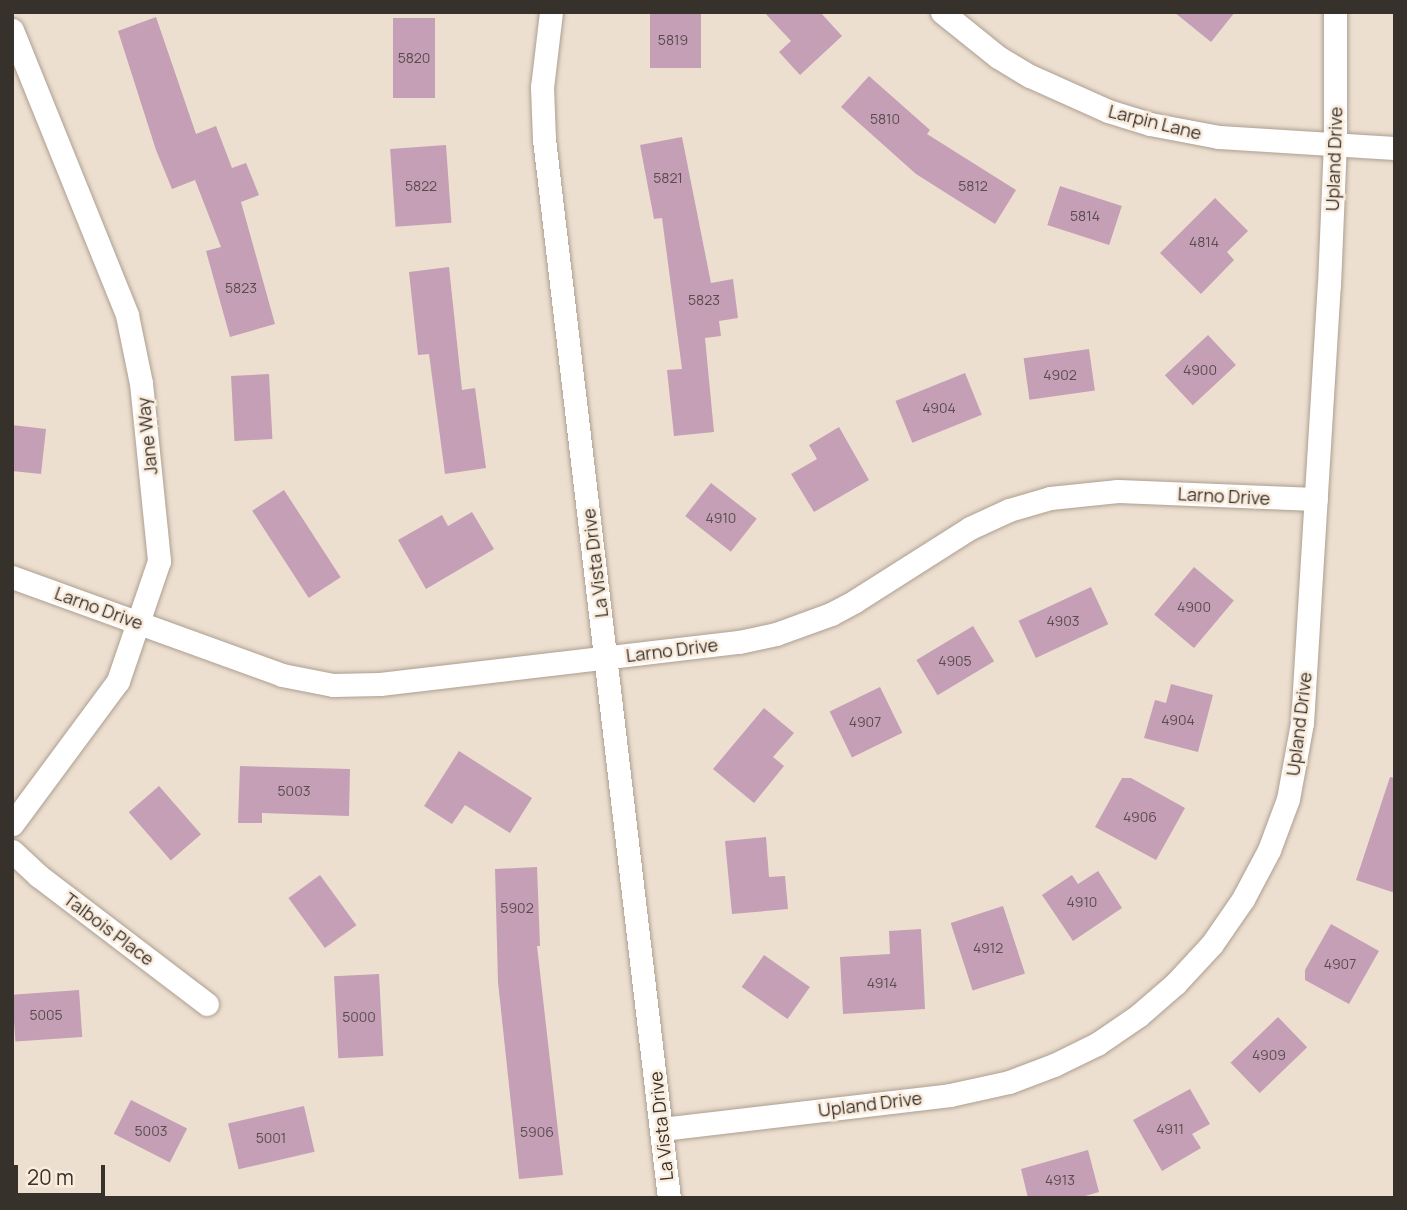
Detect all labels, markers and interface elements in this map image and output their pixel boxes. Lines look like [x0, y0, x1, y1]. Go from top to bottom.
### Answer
house number: 5819 [658, 32, 688, 48]
house number: 5820 [398, 50, 430, 66]
street label: Larpin Lane [1106, 100, 1204, 144]
street label: Upland Drive [1321, 106, 1347, 212]
house number: 5810 [870, 111, 900, 127]
house number: 5821 [653, 170, 683, 186]
house number: 5822 [405, 178, 437, 194]
house number: 5812 [958, 178, 988, 194]
house number: 5814 [1070, 208, 1100, 224]
house number: 4814 [1189, 234, 1219, 250]
house number: 5823 [225, 280, 257, 296]
house number: 5823 [688, 292, 720, 308]
house number: 4900 [1183, 362, 1217, 378]
house number: 4902 [1043, 367, 1077, 383]
street label: Jane Way [132, 396, 162, 476]
house number: 4904 [922, 400, 956, 416]
street label: Larno Drive [1177, 483, 1271, 509]
street label: La Vista Drive [578, 507, 612, 619]
house number: 4910 [706, 510, 736, 526]
street label: Larno Drive [52, 582, 146, 634]
house number: 4900 [1177, 599, 1211, 615]
house number: 4903 [1046, 613, 1080, 629]
street label: Larno Drive [625, 634, 719, 666]
house number: 4905 [938, 653, 972, 669]
street label: Upland Drive [1282, 671, 1316, 777]
house number: 4904 [1161, 712, 1195, 728]
house number: 4907 [849, 714, 881, 730]
house number: 5003 [278, 783, 310, 799]
house number: 4906 [1123, 809, 1157, 825]
street label: Talbois Place [60, 888, 158, 970]
house number: 4910 [1067, 894, 1097, 910]
house number: 5902 [500, 900, 534, 916]
house number: 4912 [973, 940, 1003, 956]
house number: 4907 [1324, 956, 1356, 972]
house number: 4914 [867, 975, 897, 991]
house number: 5005 [29, 1007, 63, 1023]
house number: 5000 [342, 1009, 376, 1025]
house number: 4909 [1252, 1047, 1286, 1063]
street label: La Vista Drive [645, 1070, 677, 1182]
street label: Upland Drive [817, 1087, 923, 1121]
house number: 4911 [1156, 1121, 1184, 1137]
house number: 5003 [135, 1123, 167, 1139]
house number: 5906 [520, 1124, 554, 1140]
house number: 5001 [256, 1130, 286, 1146]
scale bar [18, 1150, 108, 1194]
text: 20 m [27, 1163, 74, 1191]
house number: 4913 [1045, 1172, 1075, 1188]

